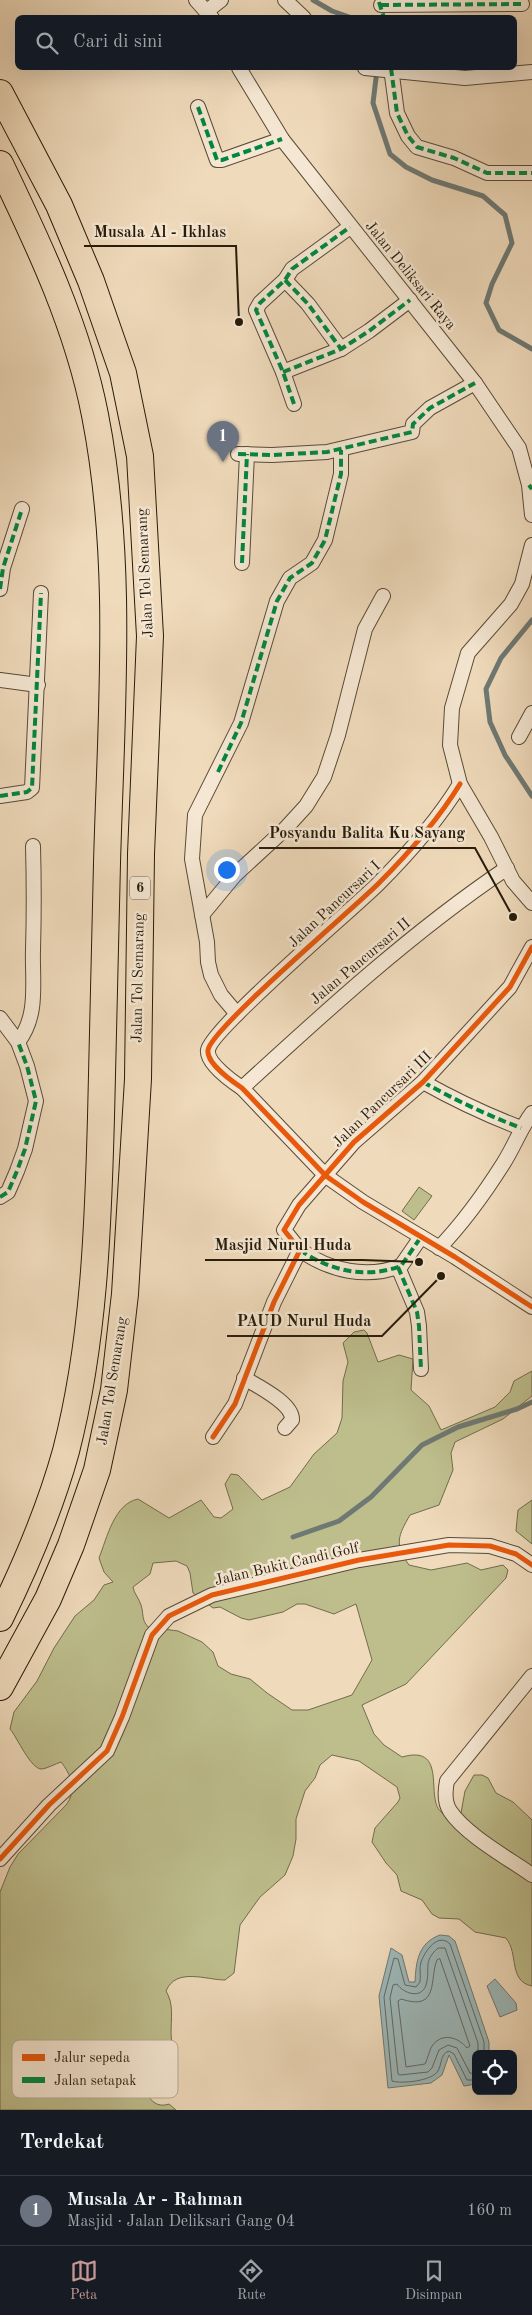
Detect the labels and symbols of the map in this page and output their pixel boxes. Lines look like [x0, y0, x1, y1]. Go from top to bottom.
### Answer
callout: Musala Al - Ikhlas [84, 215, 236, 246]
street label: Jalan Deliksari Raya [362, 219, 459, 334]
text: Musala Al - Ikhlas [94, 225, 226, 241]
pin: 1 [207, 421, 239, 462]
street label: Jalan Tol Semarang [135, 508, 157, 638]
callout: Posyandu Balita Ku Sayang [259, 817, 475, 848]
text: Posyandu Balita Ku Sayang [269, 826, 465, 842]
your location [214, 857, 240, 883]
street label: Jalan Pancursari I [286, 859, 384, 951]
road number: 6 [130, 876, 150, 900]
street label: Jalan Tol Semarang [130, 913, 148, 1043]
street label: Jalan Pancursari II [308, 916, 414, 1008]
street label: Jalan Pancursari III [331, 1049, 435, 1151]
callout: Masjid Nurul Huda [205, 1229, 362, 1260]
text: Masjid Nurul Huda [214, 1238, 352, 1254]
callout: PAUD Nurul Huda [227, 1305, 382, 1336]
text: PAUD Nurul Huda [237, 1314, 371, 1330]
street label: Jalan Tol Semarang [95, 1316, 131, 1446]
street label: Jalan Bukit Candi Golf [213, 1541, 362, 1589]
legend [12, 2040, 178, 2098]
text: Jalur sepeda [54, 2051, 130, 2065]
text: Jalan setapak [54, 2074, 136, 2088]

